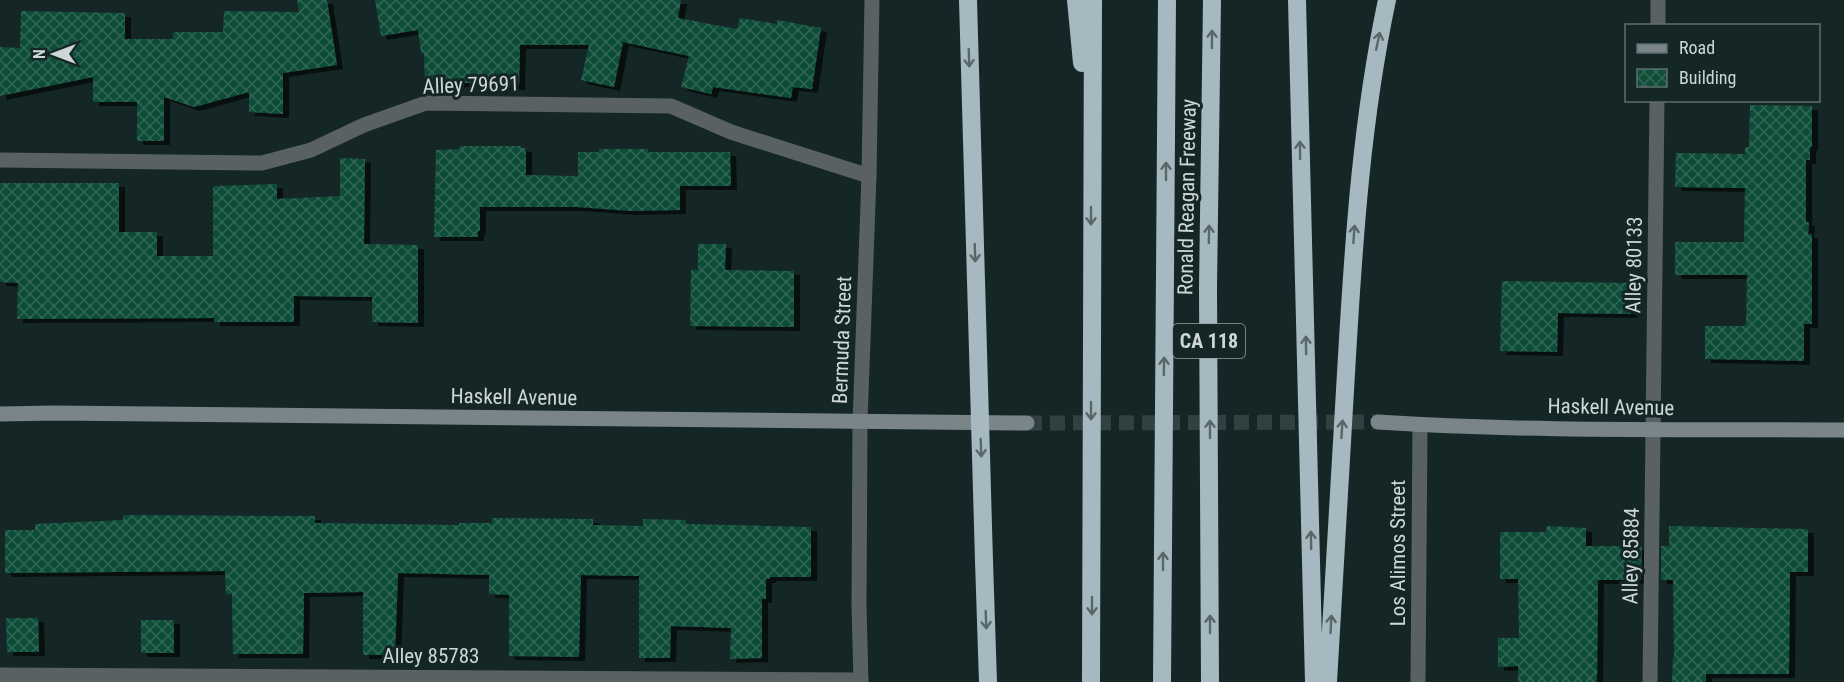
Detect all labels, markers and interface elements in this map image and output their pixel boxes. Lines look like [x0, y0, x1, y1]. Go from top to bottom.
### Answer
north arrow [24, 24, 84, 84]
legend [1625, 24, 1820, 102]
one-way arrow [1206, 29, 1218, 49]
one-way arrow [1373, 32, 1385, 51]
text: Road [1679, 37, 1715, 58]
one-way arrow [964, 48, 975, 68]
text: N [30, 49, 49, 59]
text: Building [1679, 67, 1736, 88]
street label: Alley 79691 [422, 71, 520, 99]
street label: Ronald Reagan Freeway [1173, 98, 1201, 295]
one-way arrow [1295, 140, 1306, 160]
one-way arrow [1160, 161, 1172, 181]
one-way arrow [1085, 205, 1097, 225]
street label: Alley 80133 [1621, 216, 1647, 314]
one-way arrow [1203, 224, 1215, 244]
one-way arrow [1349, 225, 1360, 245]
one-way arrow [970, 243, 981, 263]
street label: Bermuda Street [828, 276, 856, 404]
road number: CA 118 [1173, 324, 1245, 358]
one-way arrow [1300, 335, 1311, 355]
one-way arrow [1159, 356, 1170, 376]
street label: Haskell Avenue [450, 384, 578, 410]
street label: Haskell Avenue [1547, 394, 1675, 420]
one-way arrow [1085, 400, 1097, 420]
one-way arrow [1204, 419, 1215, 439]
one-way arrow [1337, 419, 1348, 439]
one-way arrow [975, 438, 986, 458]
street label: Los Alimos Street [1386, 480, 1410, 626]
street label: Alley 85884 [1618, 507, 1644, 605]
one-way arrow [1305, 530, 1316, 550]
one-way arrow [1157, 551, 1169, 571]
one-way arrow [1086, 595, 1097, 615]
one-way arrow [980, 609, 991, 629]
one-way arrow [1204, 614, 1216, 634]
one-way arrow [1326, 614, 1337, 634]
street label: Alley 85783 [383, 644, 479, 668]

